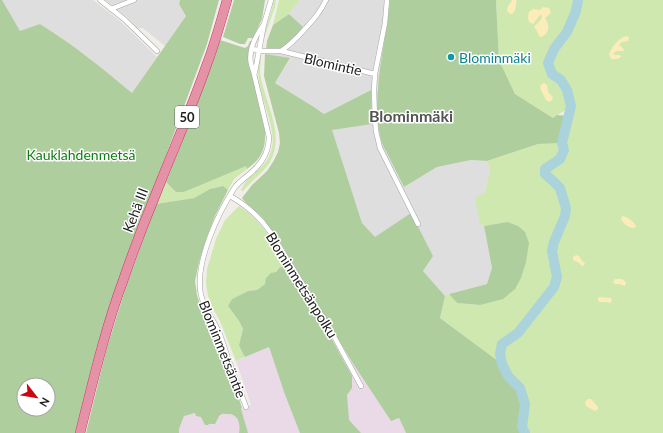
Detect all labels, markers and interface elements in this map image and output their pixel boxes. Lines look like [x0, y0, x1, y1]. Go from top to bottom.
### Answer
street label: Blomintie [302, 49, 364, 79]
place label: Blominmäki [459, 49, 531, 66]
marker: Blominmäki [446, 52, 456, 62]
road number: 50 [175, 106, 199, 128]
district label: Blominmäki [369, 106, 453, 125]
park label: Kauklahdenmetsä [26, 146, 136, 163]
street label: Kehä III [119, 185, 151, 235]
street label: Blominmetsänpolku [263, 229, 341, 341]
street label: Blominmetsäntie [196, 298, 250, 400]
north arrow [16, 377, 56, 417]
text: N [37, 395, 53, 409]

